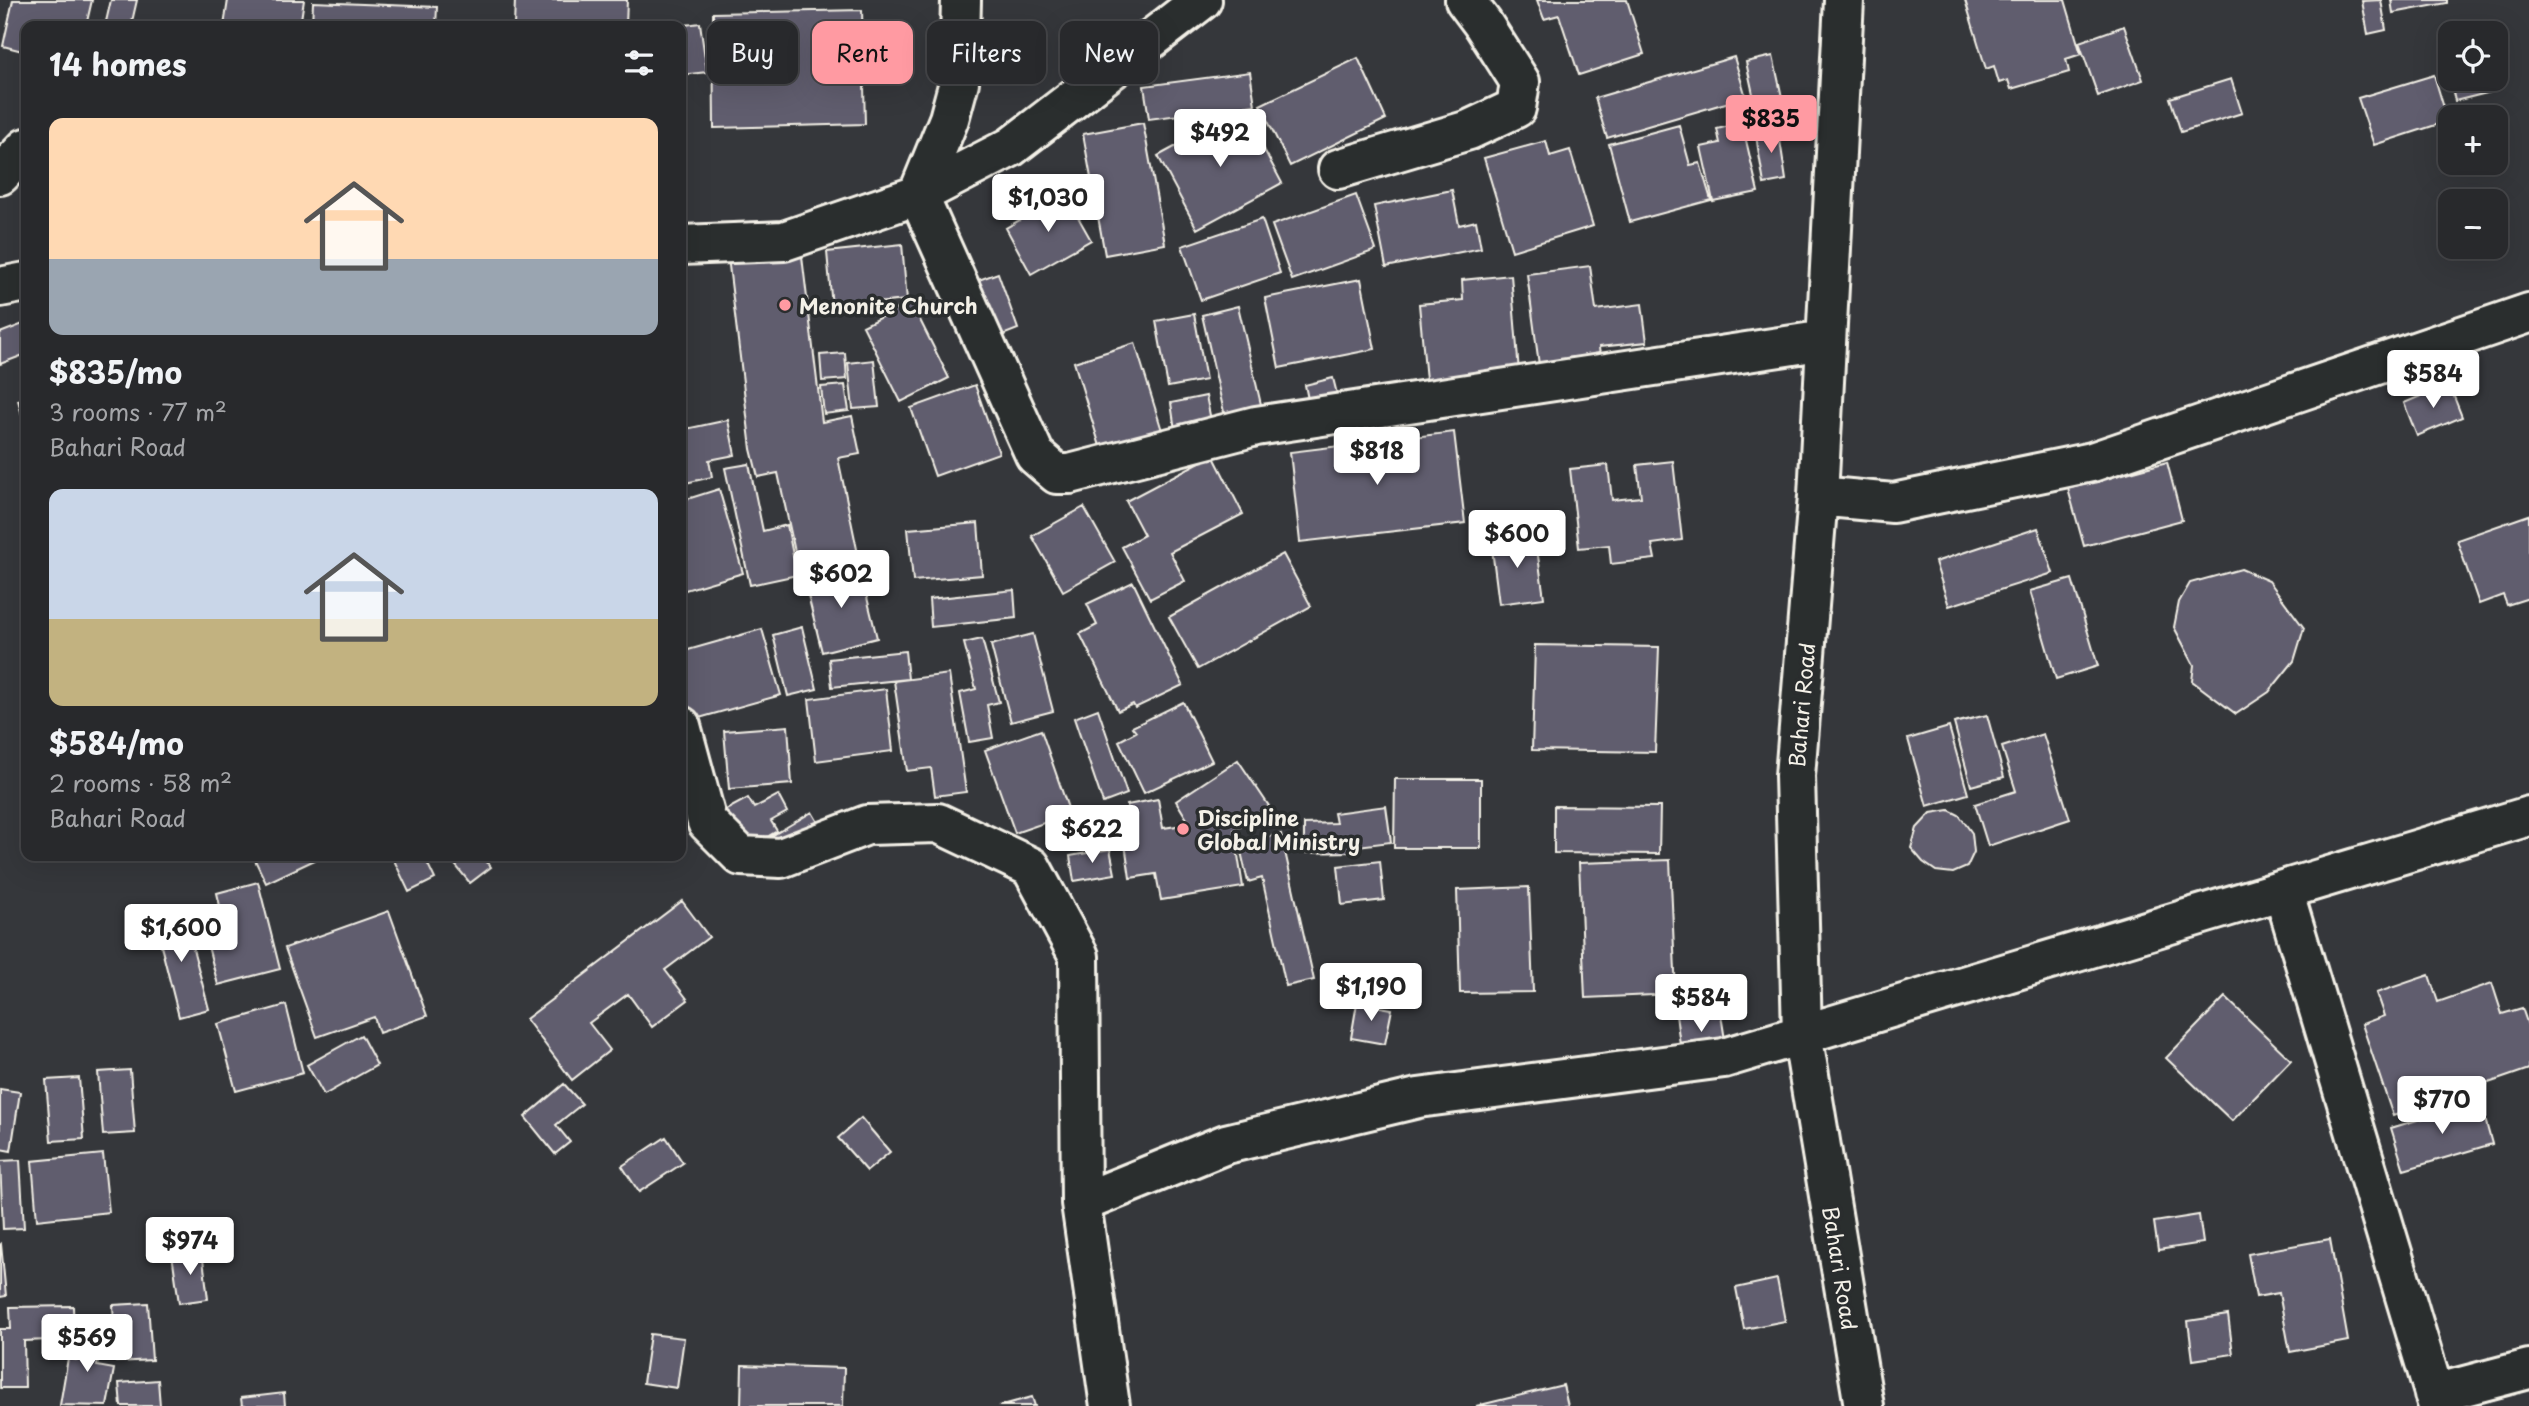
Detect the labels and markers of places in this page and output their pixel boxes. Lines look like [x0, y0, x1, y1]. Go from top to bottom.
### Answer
pin: $835 [1730, 96, 1812, 155]
pin: $492 [1179, 110, 1261, 169]
pin: $1,030 [991, 174, 1105, 234]
place label: Menonite Church [799, 289, 978, 321]
marker: Menonite Church [777, 297, 793, 313]
pin: $584 [2392, 350, 2474, 410]
pin: $818 [1336, 428, 1418, 487]
pin: $600 [1476, 510, 1558, 570]
pin: $602 [800, 550, 882, 610]
place label: Discipline Global Ministry [1197, 801, 1360, 857]
pin: $622 [1051, 806, 1133, 865]
marker: Discipline Global Ministry [1175, 821, 1191, 837]
pin: $1,600 [124, 904, 238, 964]
pin: $1,190 [1314, 964, 1428, 1023]
pin: $584 [1660, 974, 1742, 1034]
pin: $770 [2401, 1076, 2483, 1136]
pin: $974 [149, 1218, 231, 1277]
pin: $569 [46, 1314, 128, 1374]

